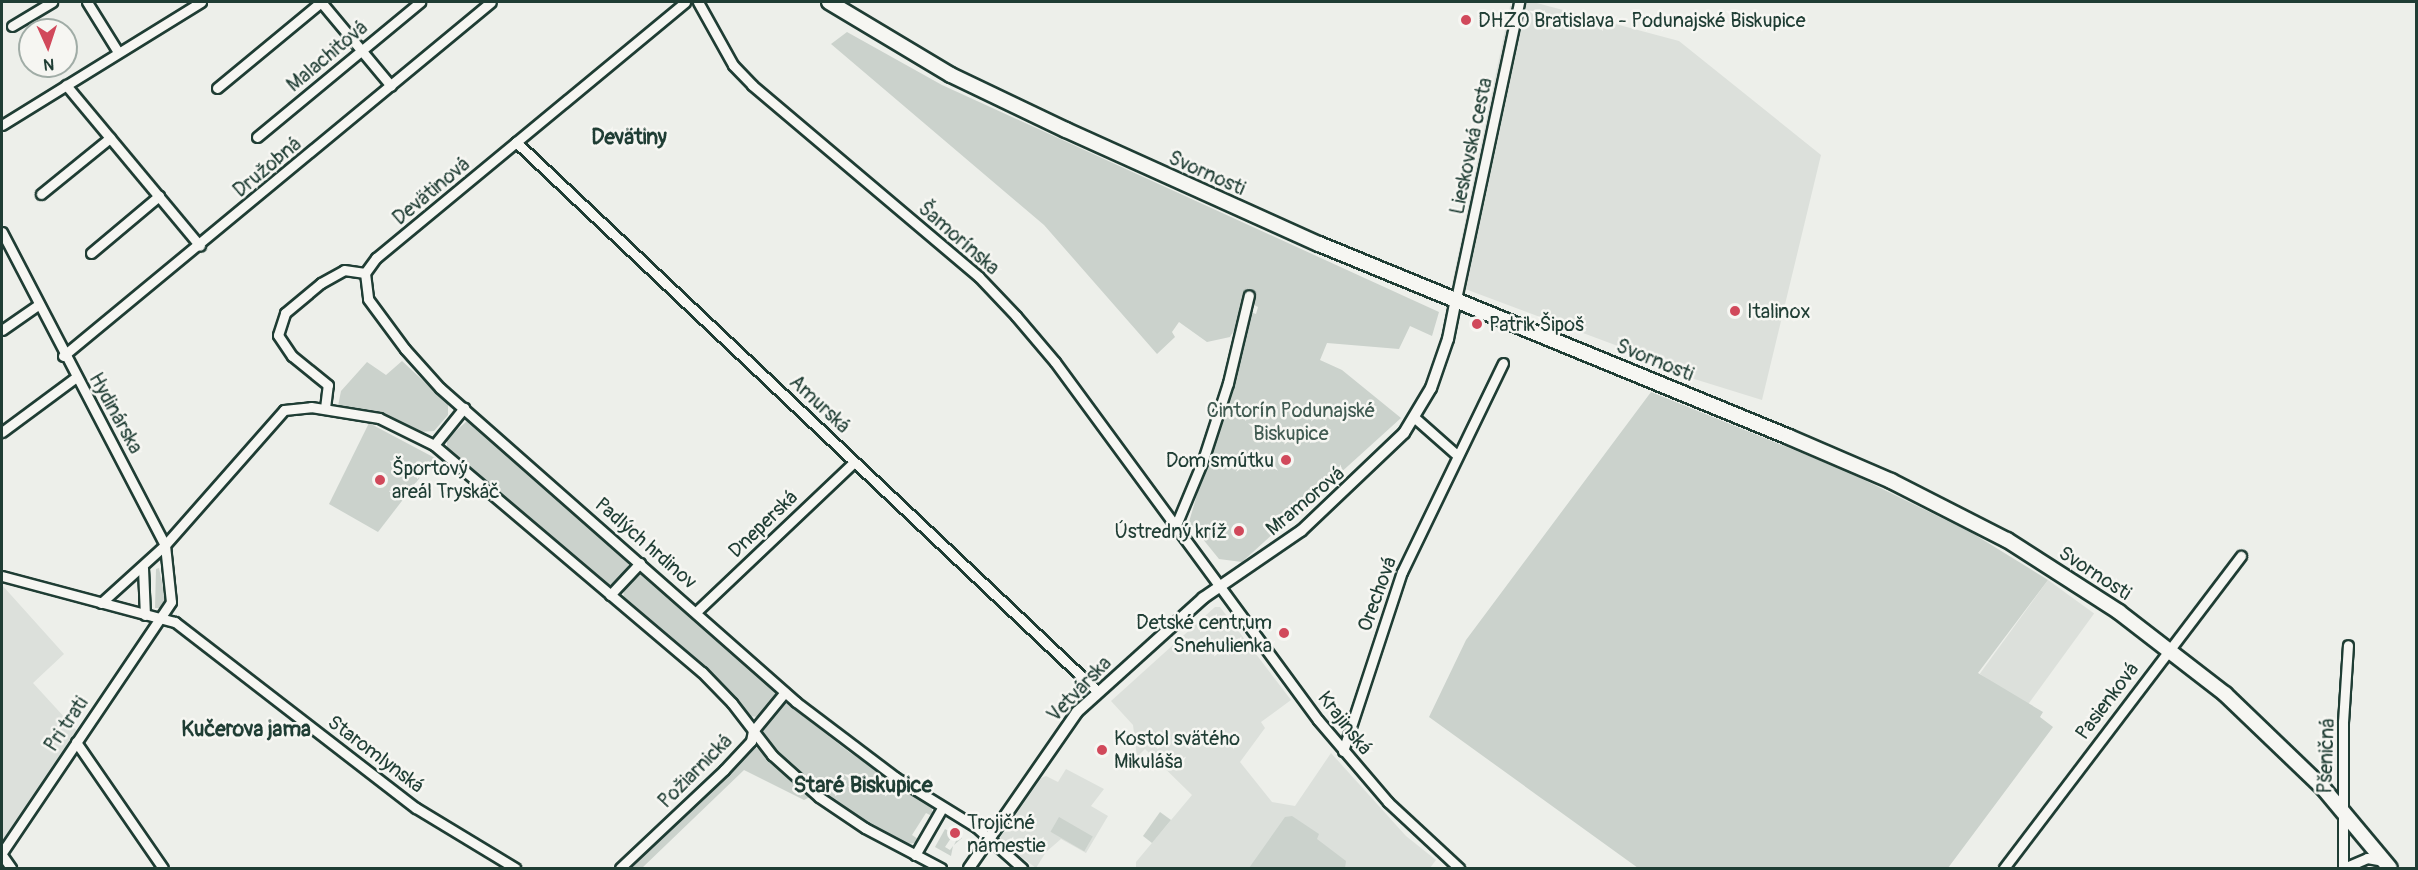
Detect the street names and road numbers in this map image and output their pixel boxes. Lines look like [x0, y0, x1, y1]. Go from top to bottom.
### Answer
street label: Malachitová [282, 15, 372, 97]
street label: Lieskovská cesta [1445, 76, 1497, 216]
street label: Družobná [228, 132, 306, 202]
street label: Svornosti [1165, 145, 1249, 201]
street label: Devätinová [388, 152, 474, 230]
street label: Šamorínska [913, 196, 1005, 280]
street label: Svornosti [1613, 334, 1697, 386]
street label: Hydinárska [84, 368, 148, 458]
street label: Amurská [785, 370, 855, 438]
street label: Mramorová [1261, 461, 1349, 541]
street label: Dneperská [723, 485, 803, 563]
street label: Padlých hrdinov [590, 492, 702, 594]
street label: Svornosti [2054, 541, 2136, 605]
street label: Orechová [1352, 553, 1402, 635]
street label: Vetvárska [1042, 651, 1116, 727]
street label: Pasienková [2070, 658, 2144, 744]
street label: Krajinská [1313, 686, 1377, 760]
street label: Pri trati [39, 692, 93, 756]
street label: Staromlynská [323, 710, 429, 798]
street label: Pšeničná [2313, 718, 2339, 794]
street label: Požiarnická [653, 729, 737, 813]

